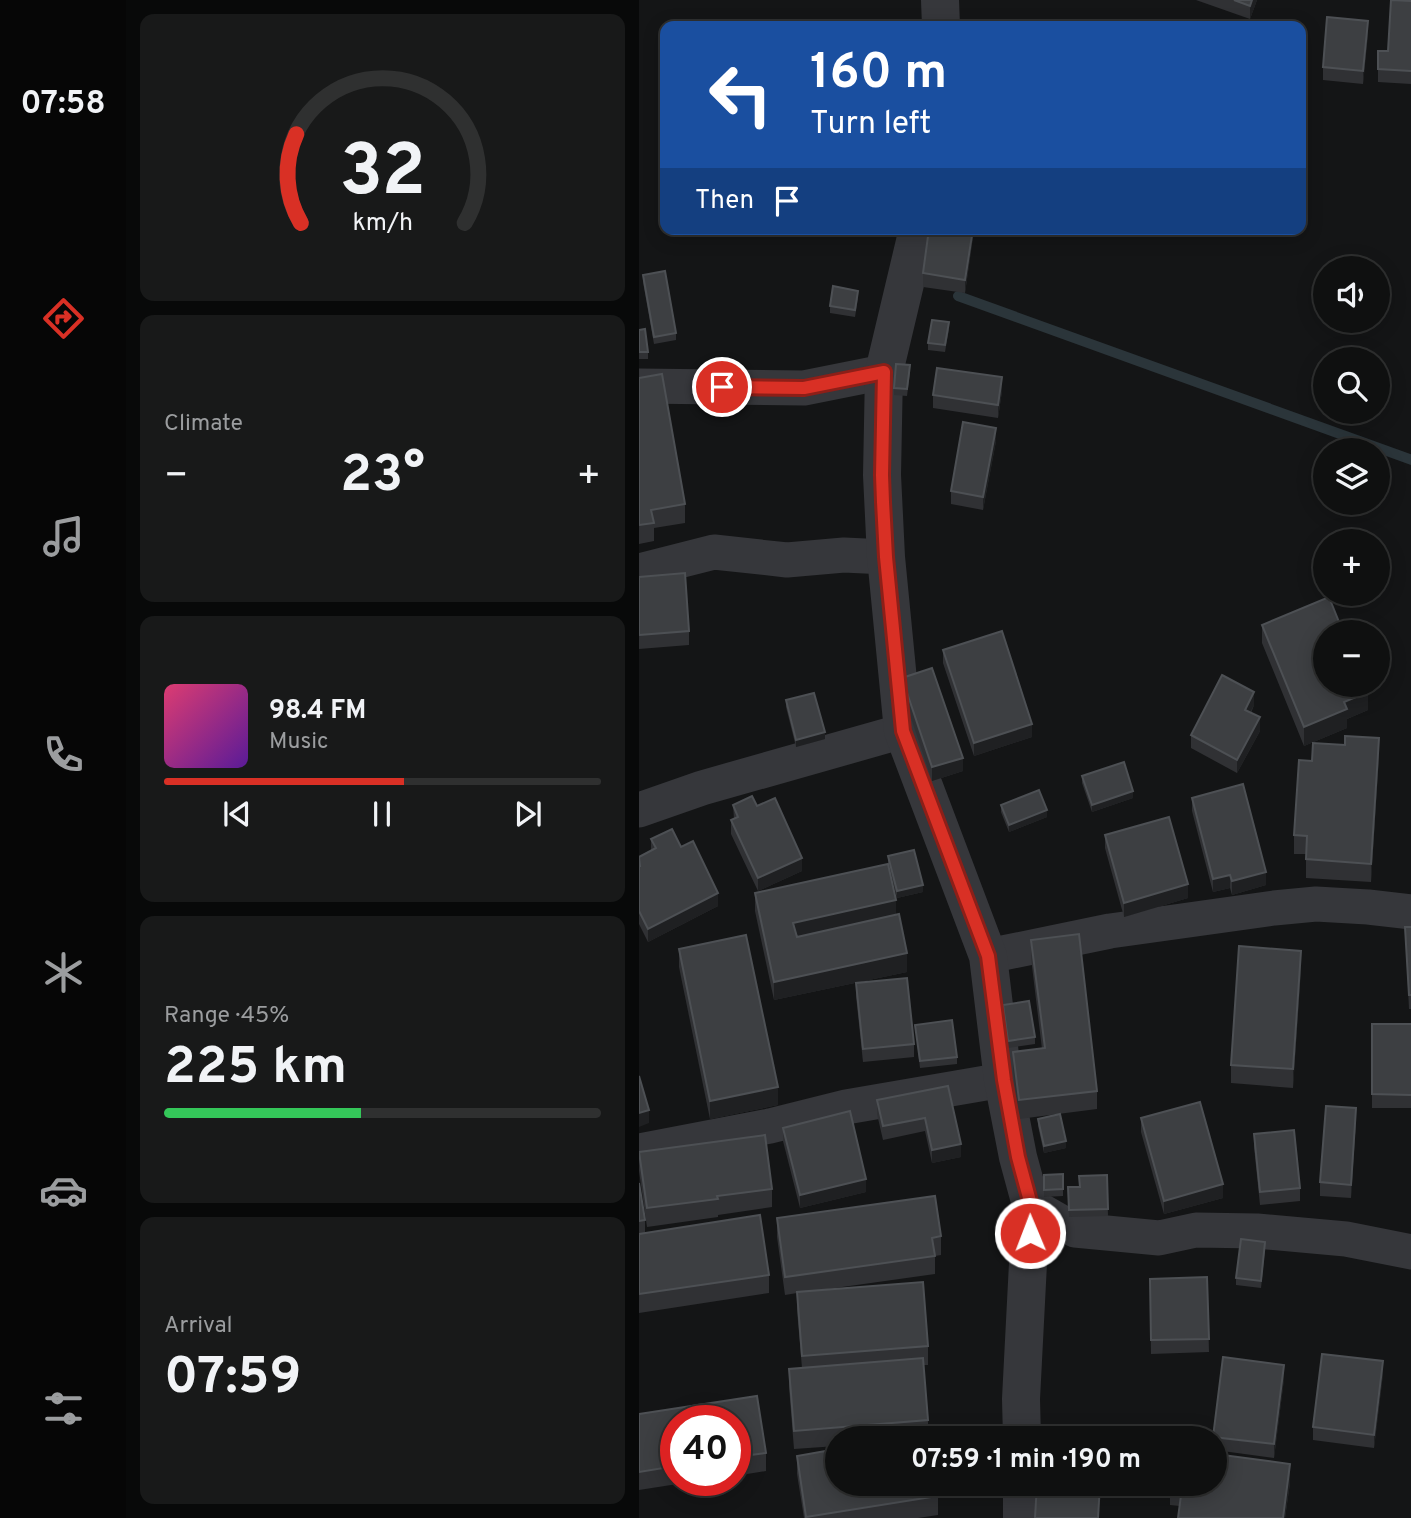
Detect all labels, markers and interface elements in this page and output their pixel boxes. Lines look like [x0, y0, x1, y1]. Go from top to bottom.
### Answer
text: 160 m [810, 44, 947, 106]
icon: left [695, 49, 786, 140]
text: 07:58 [20, 85, 106, 125]
text: Turn left [810, 105, 931, 145]
text: 32 [339, 130, 426, 222]
icon: arrive [768, 182, 806, 220]
text: Then [695, 185, 754, 218]
text: km/h [352, 208, 413, 240]
map controls [1313, 256, 1390, 697]
button: sound [1313, 256, 1390, 333]
icon: directions [39, 294, 88, 343]
button: search [1313, 347, 1390, 424]
pin [692, 357, 752, 417]
icon: arrive [703, 368, 741, 406]
text: Climate [164, 410, 243, 439]
button: layers [1313, 438, 1390, 515]
text: 23° [340, 444, 425, 510]
text: − [164, 453, 189, 502]
text: + [576, 453, 601, 502]
icon: music [39, 512, 88, 561]
button: + [1313, 529, 1390, 606]
button: − [1313, 620, 1390, 697]
text: 98.4 FM [269, 695, 366, 728]
text: Music [269, 728, 329, 757]
icon: phone [39, 730, 88, 779]
icon: previous [218, 795, 256, 833]
icon: pause [363, 795, 401, 833]
icon: next [509, 795, 547, 833]
icon: climate [39, 948, 88, 997]
text: Range · 45% [164, 1002, 289, 1031]
text: 225 km [164, 1036, 347, 1102]
icon: car [39, 1166, 88, 1215]
position arrow [993, 1196, 1067, 1270]
text: Arrival [164, 1312, 233, 1341]
text: 07:59 [164, 1346, 302, 1412]
icon: filters [39, 1384, 88, 1433]
speed limit sign: 40 [660, 1405, 751, 1496]
text: 07:59 · 1 min · 190 m [911, 1444, 1141, 1477]

